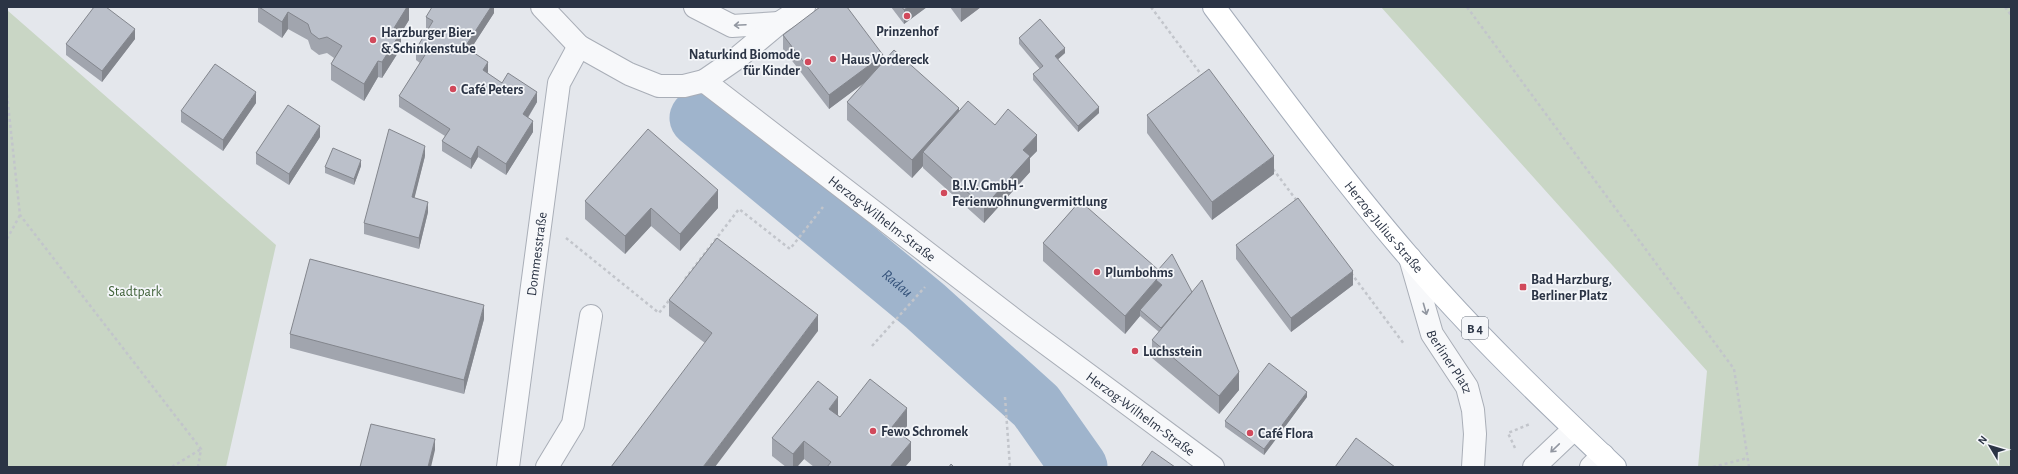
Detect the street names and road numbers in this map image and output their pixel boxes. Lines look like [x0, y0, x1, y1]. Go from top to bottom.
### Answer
street label: Herzog-Wilhelm-Straße [826, 174, 938, 265]
street label: Herzog-Julius-Straße [1341, 179, 1425, 276]
street label: Dommesstraße [525, 211, 550, 297]
road number: B 4 [1462, 317, 1488, 339]
street label: Berliner Platz [1423, 329, 1474, 395]
street label: Herzog-Wilhelm-Straße [1083, 370, 1197, 459]

